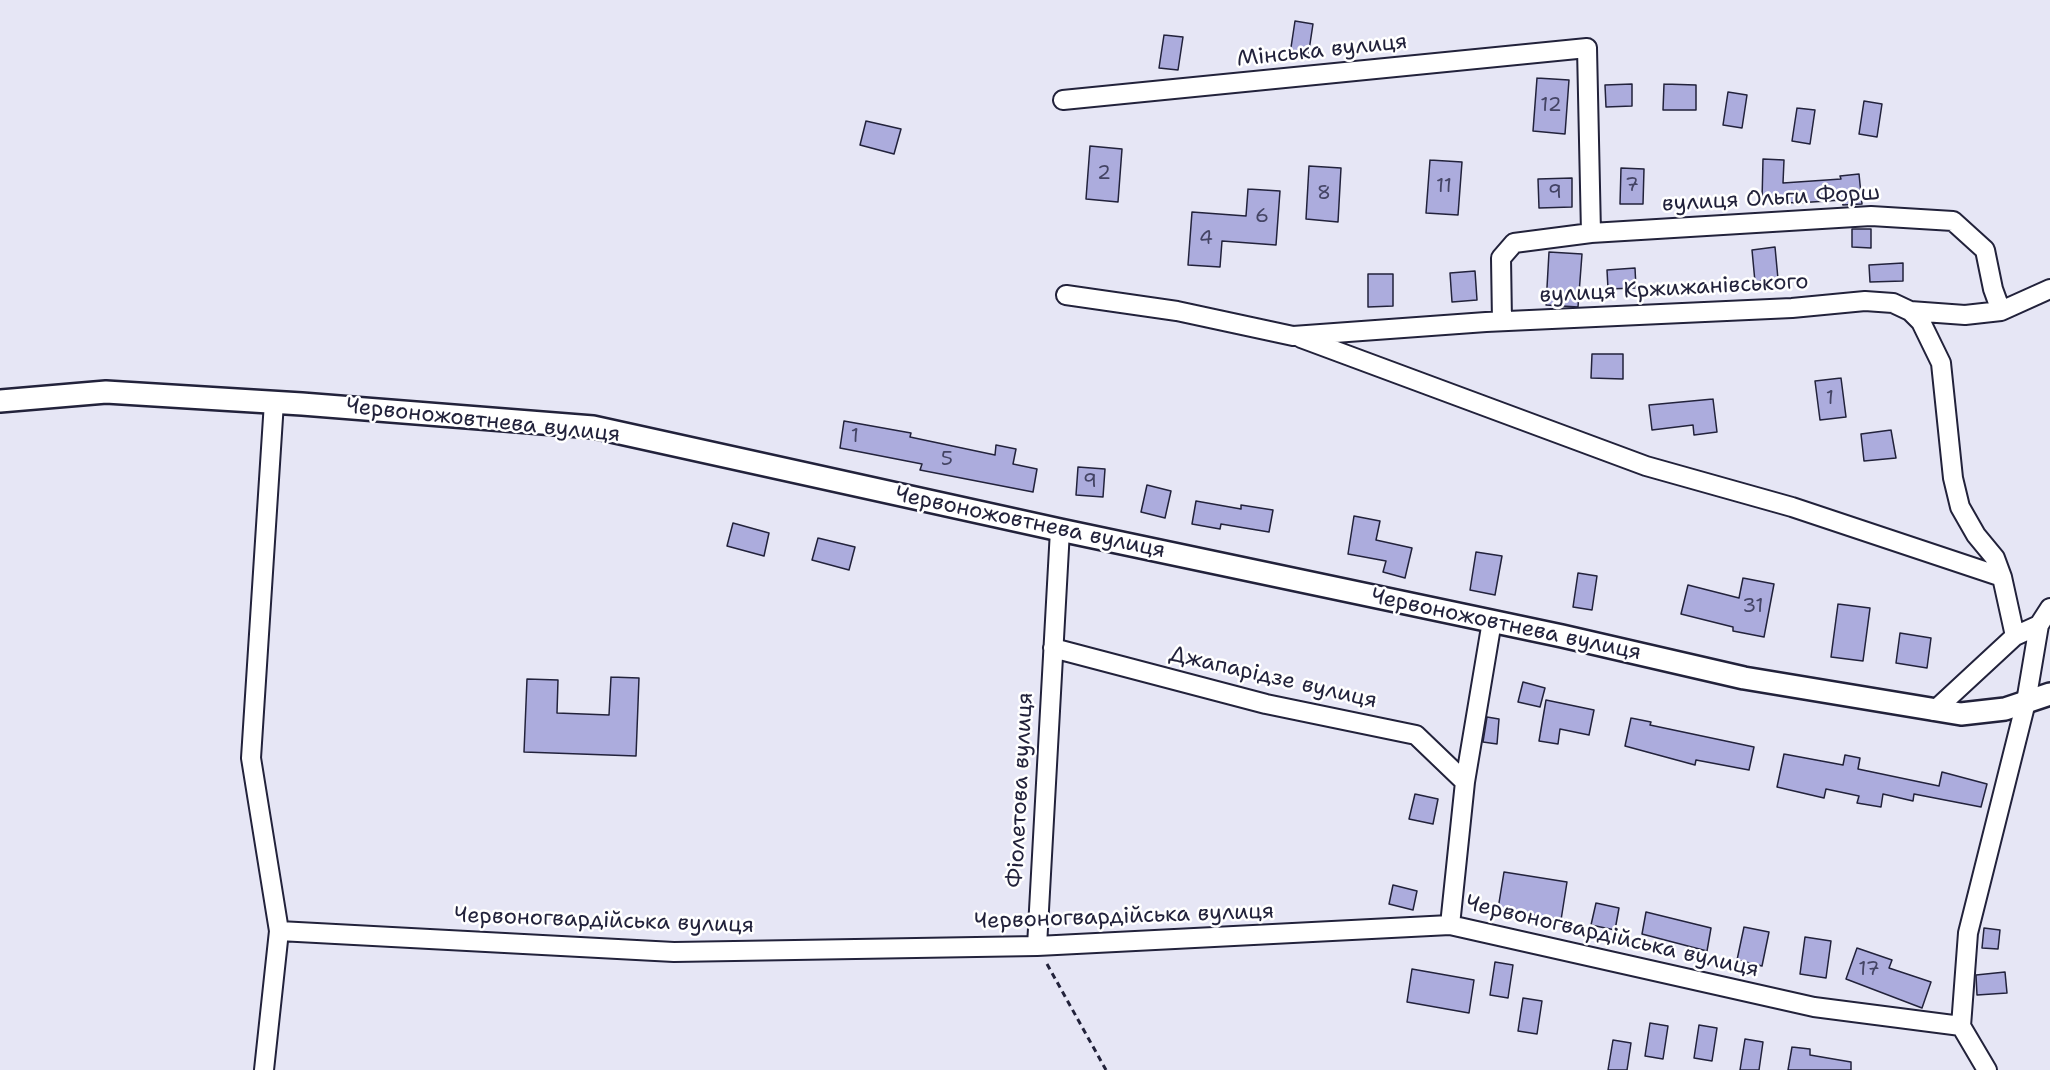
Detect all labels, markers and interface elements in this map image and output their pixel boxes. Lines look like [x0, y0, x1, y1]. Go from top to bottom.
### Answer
street label: Мінська вулиця [1235, 29, 1409, 73]
house number: 12 [1540, 94, 1562, 118]
house number: 2 [1097, 162, 1111, 186]
house number: 7 [1625, 174, 1639, 198]
house number: 11 [1436, 175, 1452, 199]
street label: вулиця Ольги Форш [1661, 180, 1881, 218]
house number: 9 [1548, 181, 1562, 205]
house number: 8 [1317, 182, 1331, 206]
house number: 6 [1255, 205, 1269, 229]
house number: 4 [1199, 227, 1213, 251]
street label: вулиця Кржижанівського [1539, 269, 1809, 309]
house number: 1 [1826, 387, 1834, 411]
street label: Червоножовтнева вулиця [344, 393, 622, 449]
house number: 1 [851, 425, 859, 449]
house number: 5 [941, 448, 953, 472]
house number: 9 [1083, 470, 1097, 494]
street label: Червоножовтнева вулиця [892, 481, 1168, 565]
street label: Червоножовтнева вулиця [1368, 583, 1644, 667]
house number: 31 [1742, 595, 1764, 619]
street label: Джапарідзе вулиця [1167, 641, 1379, 715]
street label: Фіолетова вулиця [1003, 692, 1039, 888]
street label: Червоногвардійська вулиця [1463, 890, 1761, 984]
street label: Червоногвардійська вулиця [974, 899, 1274, 935]
street label: Червоногвардійська вулиця [454, 903, 754, 939]
house number: 17 [1858, 958, 1880, 982]

